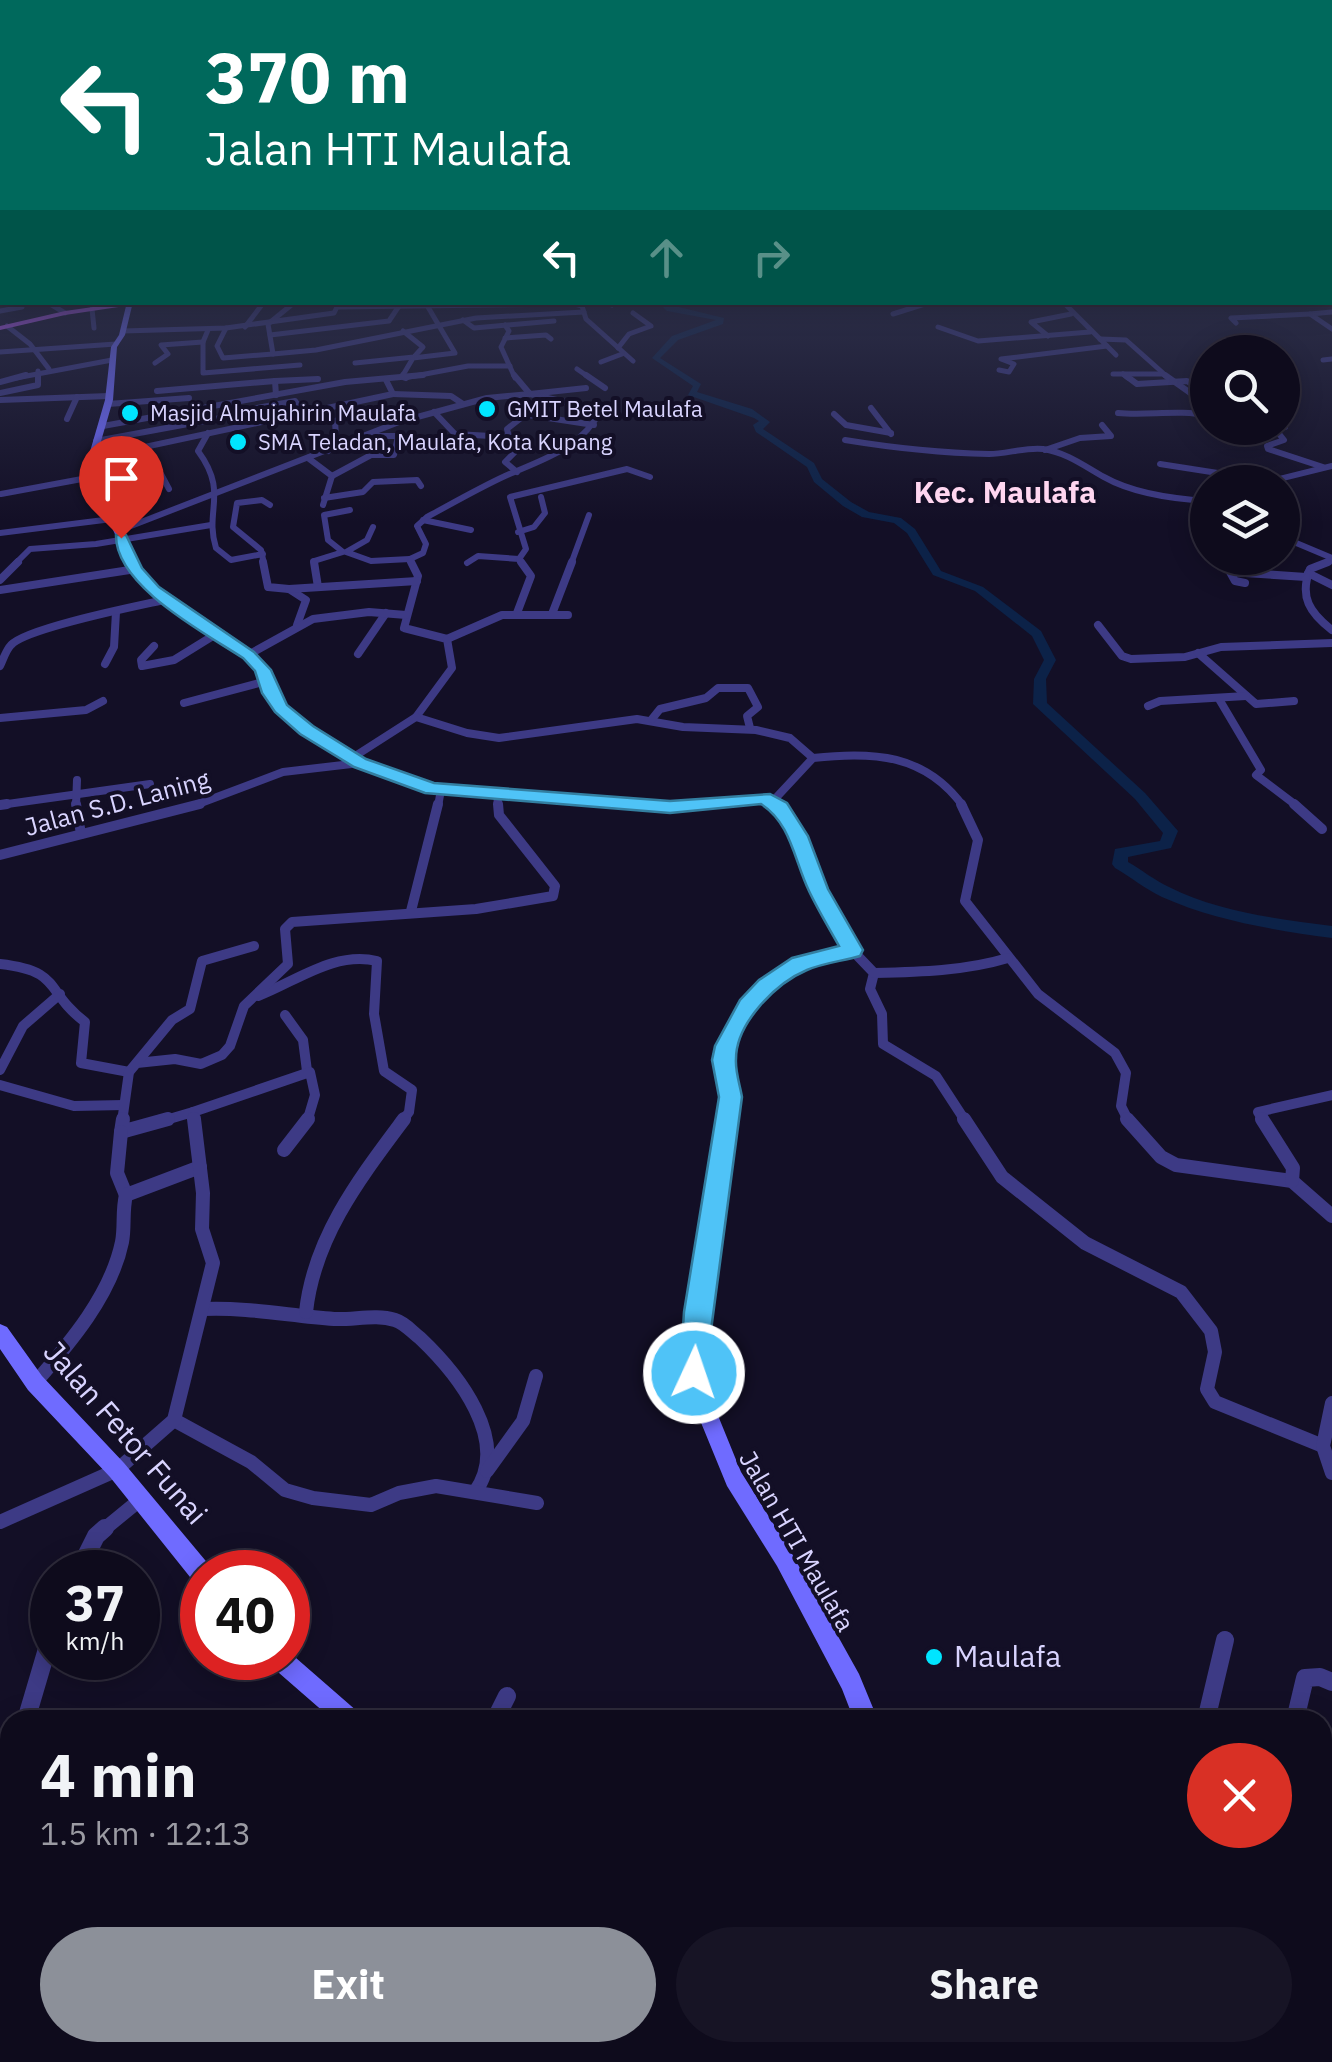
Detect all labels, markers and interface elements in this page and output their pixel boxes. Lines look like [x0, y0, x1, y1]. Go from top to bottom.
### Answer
text: 370 m [205, 31, 410, 122]
icon: left [40, 40, 170, 170]
text: Jalan HTI Maulafa [205, 119, 571, 177]
icon: left [534, 230, 589, 285]
icon: ahead [639, 230, 694, 285]
icon: right [744, 230, 799, 285]
map controls [1190, 335, 1300, 575]
button: search [1190, 335, 1300, 445]
place label: GMIT Betel Maulafa [507, 394, 703, 423]
place label: Masjid Almujahirin Maulafa [150, 398, 417, 427]
marker: GMIT Betel Maulafa [476, 398, 498, 420]
marker: Masjid Almujahirin Maulafa [119, 402, 141, 424]
place label: SMA Teladan, Maulafa, Kota Kupang [258, 427, 613, 456]
marker: SMA Teladan, Maulafa, Kota Kupang [227, 431, 249, 453]
pin [79, 436, 164, 539]
icon: arrive [94, 451, 149, 506]
button: layers [1190, 465, 1300, 575]
district label: Kec. Maulafa [914, 472, 1096, 511]
street label: Jalan S.D. Laning [21, 762, 213, 843]
position arrow [642, 1321, 746, 1425]
street label: Jalan Fetor Funai [36, 1332, 217, 1532]
street label: Jalan HTI Maulafa [732, 1444, 863, 1637]
speed limit sign: 40 [180, 1550, 310, 1680]
text: 37 [65, 1570, 125, 1635]
text: km/h [66, 1624, 124, 1657]
place label: Maulafa [954, 1636, 1061, 1675]
marker: Maulafa [923, 1646, 945, 1668]
text: 4 min [40, 1735, 197, 1814]
button: close [1187, 1743, 1292, 1848]
text: 1.5 km · 12:13 [40, 1812, 251, 1854]
button: Exit [40, 1927, 656, 2042]
button: Share [676, 1927, 1292, 2042]

